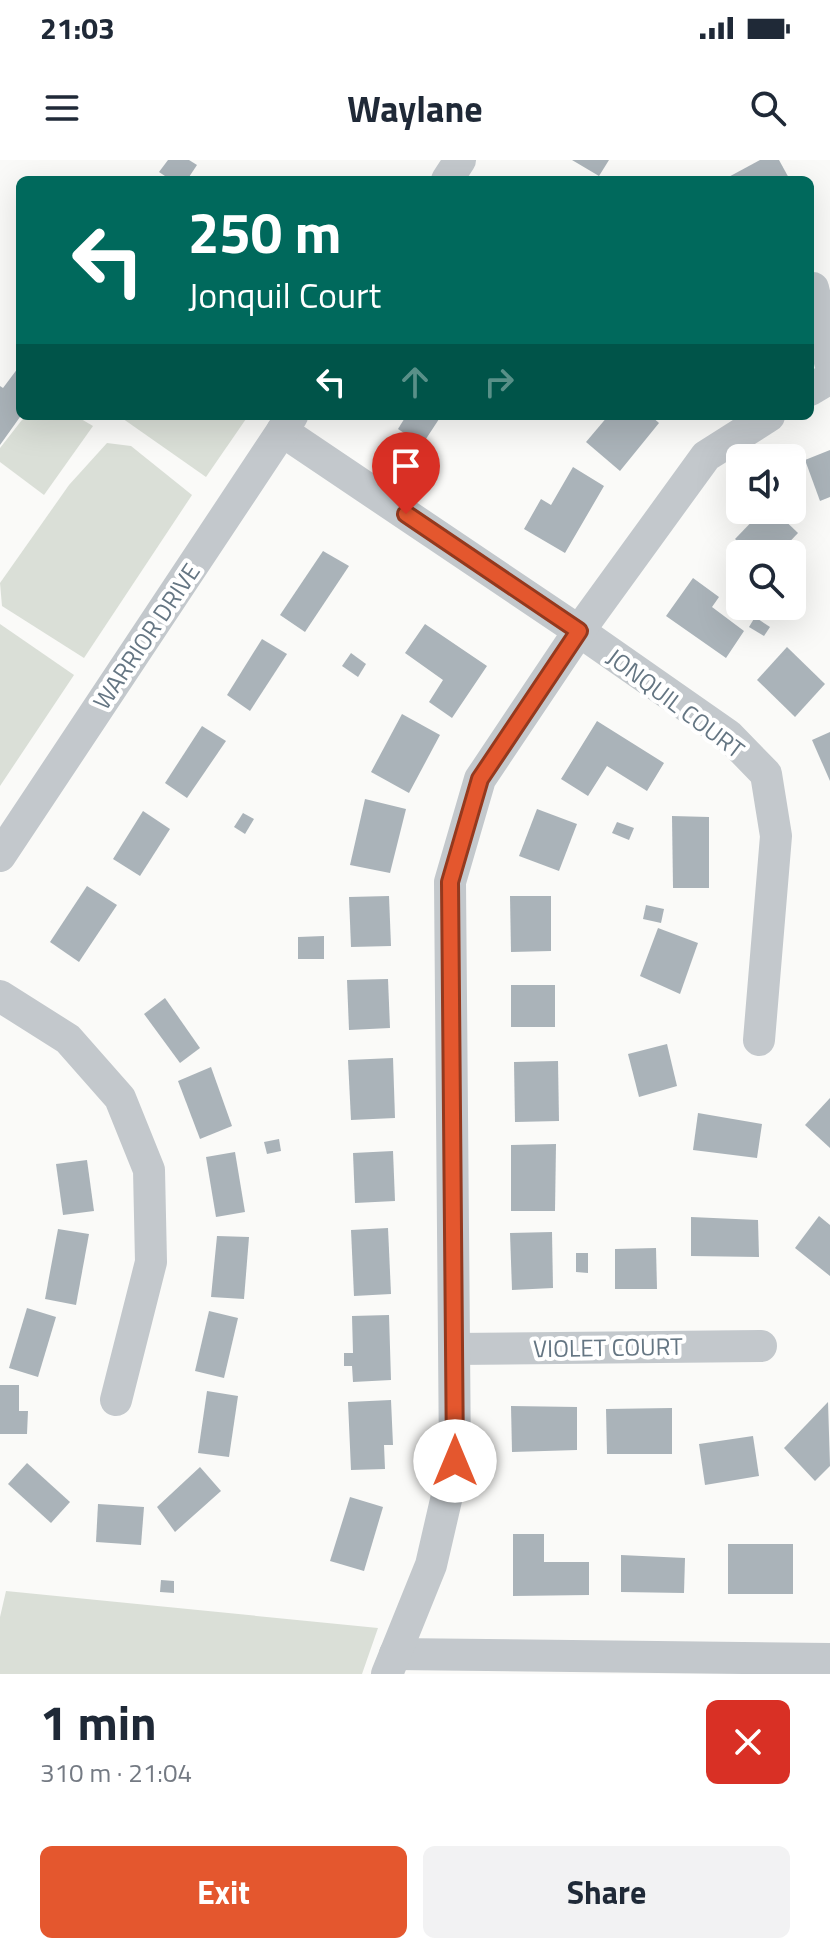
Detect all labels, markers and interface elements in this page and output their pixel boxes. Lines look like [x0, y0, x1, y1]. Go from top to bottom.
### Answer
text: 21:03 [40, 5, 115, 51]
text: Waylane [347, 81, 483, 136]
icon: menu [40, 86, 84, 130]
icon: search [746, 86, 790, 130]
text: 250 m [188, 190, 341, 275]
icon: left [56, 208, 160, 312]
text: Jonquil Court [188, 267, 381, 322]
icon: left [309, 360, 353, 404]
icon: ahead [393, 360, 437, 404]
icon: right [477, 360, 521, 404]
pin [372, 432, 440, 514]
icon: arrive [384, 444, 428, 488]
map controls [726, 444, 806, 620]
button: sound [726, 444, 806, 524]
button: search [726, 540, 806, 620]
street label: WARRIOR DRIVE [84, 556, 208, 716]
street label: JONQUIL COURT [600, 639, 753, 767]
street label: VIOLET COURT [533, 1328, 683, 1366]
position arrow [413, 1419, 497, 1503]
text: 1 min [40, 1686, 157, 1759]
button: close [706, 1700, 790, 1784]
text: 310 m · 21:04 [40, 1753, 192, 1792]
button: Exit [40, 1846, 407, 1938]
button: Share [423, 1846, 790, 1938]

